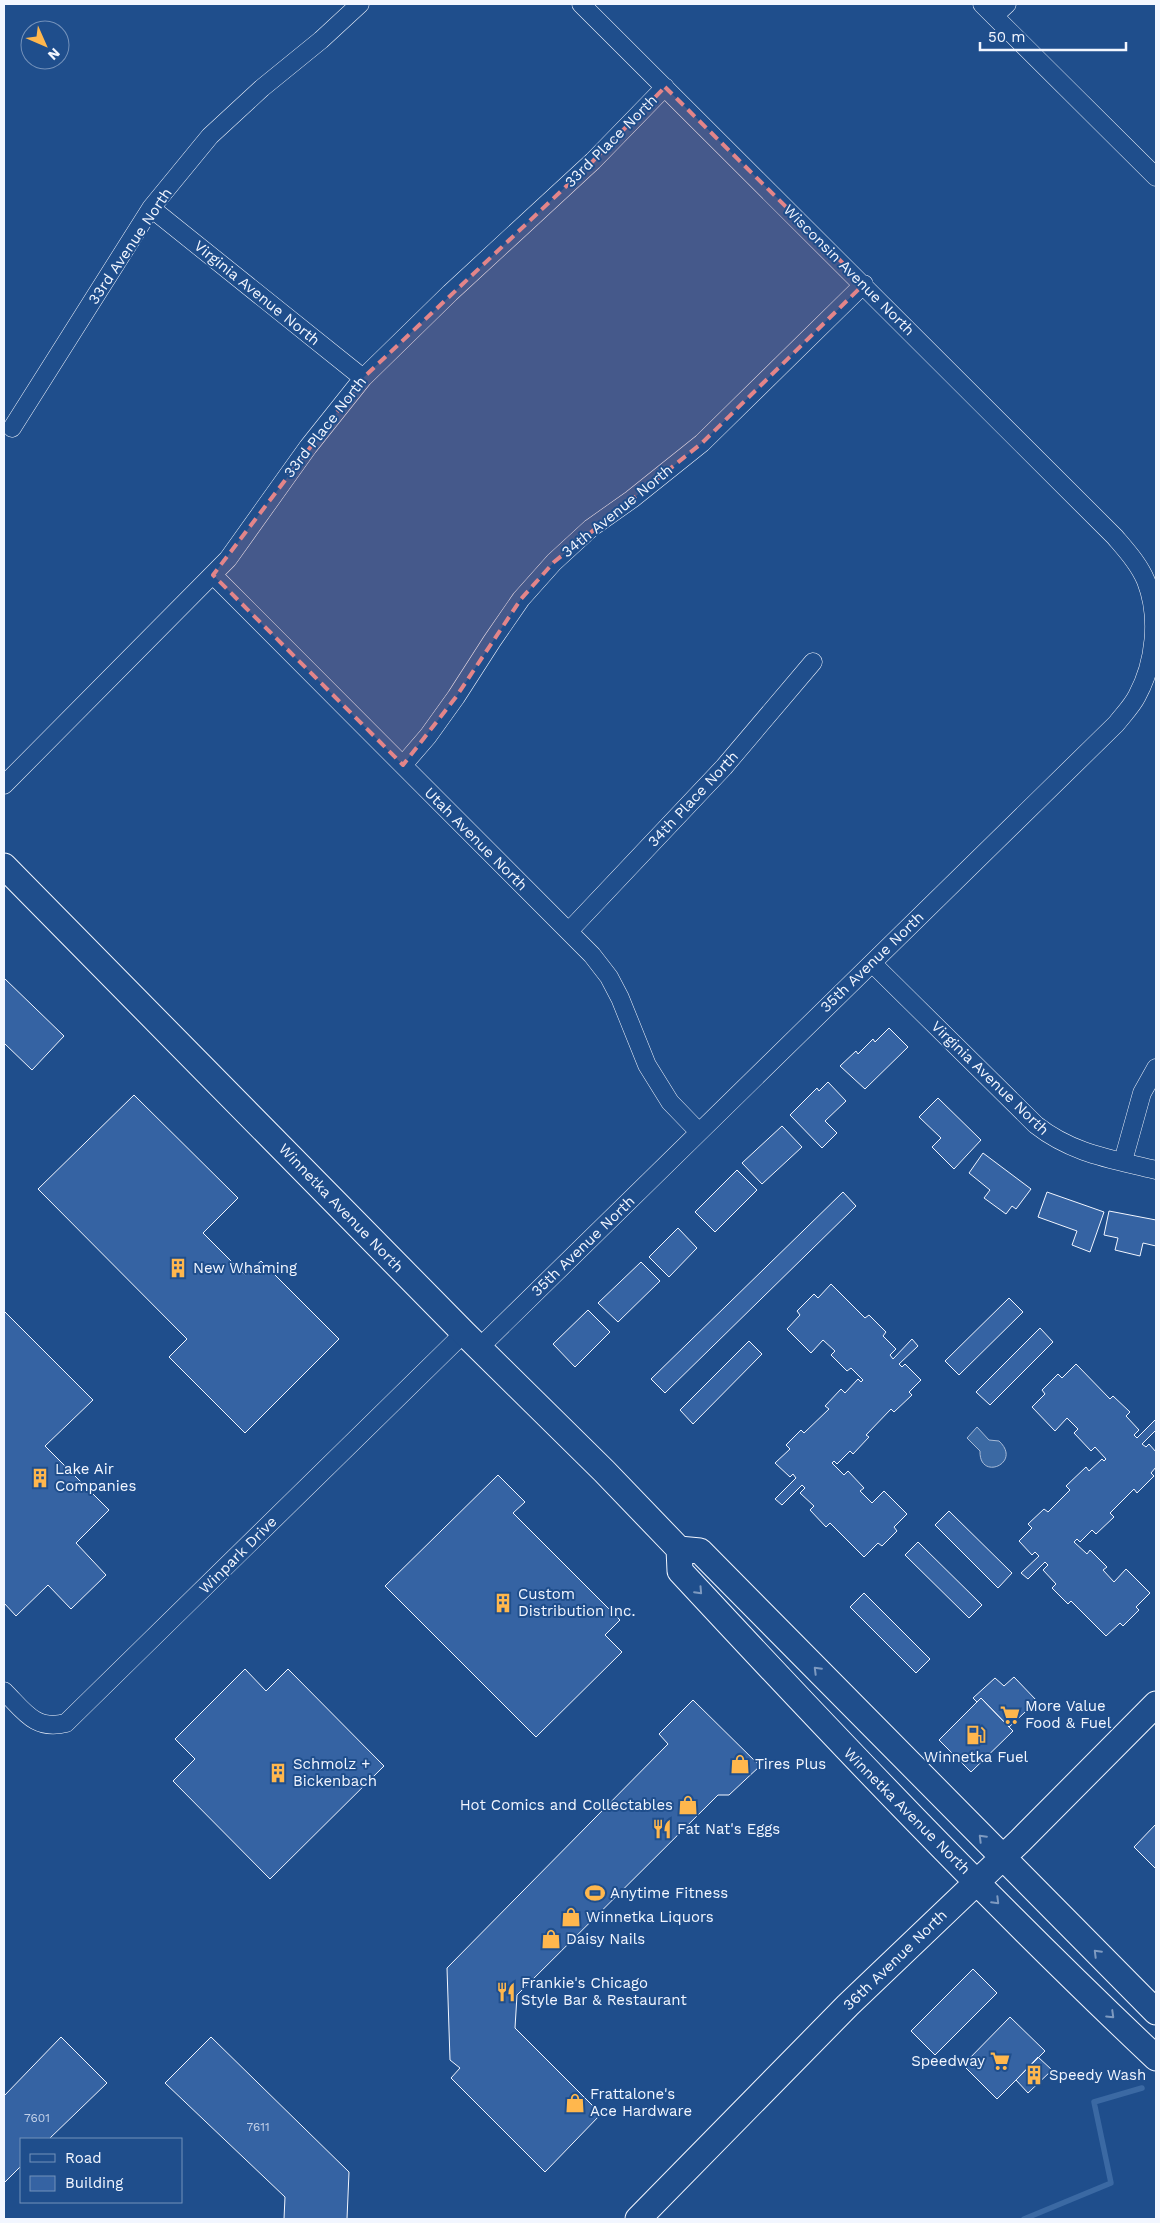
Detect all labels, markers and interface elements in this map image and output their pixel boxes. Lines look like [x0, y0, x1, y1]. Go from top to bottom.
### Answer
north arrow [20, 20, 70, 70]
scale bar [980, 20, 1126, 52]
text: 50 m [988, 28, 1025, 46]
text: N [45, 45, 64, 64]
street label: 33rd Place North [561, 91, 661, 191]
street label: 33rd Avenue North [84, 184, 176, 308]
street label: Wisconsin Avenue North [780, 201, 918, 339]
street label: Virginia Avenue North [190, 237, 324, 349]
street label: 33rd Place North [280, 373, 370, 481]
street label: 34th Avenue North [558, 461, 676, 561]
street label: 34th Place North [644, 747, 742, 851]
street label: Utah Avenue North [421, 784, 531, 894]
street label: 35th Avenue North [817, 908, 927, 1016]
street label: Virginia Avenue North [927, 1017, 1053, 1139]
street label: Winnetka Avenue North [275, 1140, 407, 1276]
street label: 35th Avenue North [528, 1192, 638, 1300]
building icon: New Whaming [167, 1257, 189, 1279]
place label: New Whaming [193, 1259, 297, 1277]
place label: Lake Air Companies [55, 1460, 136, 1495]
building icon: Lake Air Companies [29, 1467, 51, 1489]
street label: Winpark Drive [195, 1512, 281, 1598]
place label: Custom Distribution Inc. [518, 1585, 635, 1620]
one-way arrow [693, 1585, 702, 1594]
building icon: Custom Distribution Inc. [492, 1592, 514, 1614]
one-way arrow [814, 1667, 823, 1676]
place label: More Value Food & Fuel [1025, 1697, 1112, 1732]
supermarket icon: More Value Food & Fuel [999, 1704, 1021, 1726]
fuel station icon: Winnetka Fuel [965, 1724, 987, 1746]
street label: Winnetka Avenue North [840, 1744, 974, 1878]
place label: Winnetka Fuel [924, 1748, 1029, 1766]
shop icon: Tires Plus [729, 1753, 751, 1775]
place label: Schmolz + Bickenbach [293, 1755, 377, 1790]
place label: Tires Plus [755, 1755, 826, 1773]
building icon: Schmolz + Bickenbach [267, 1762, 289, 1784]
shop icon: Hot Comics and Collectables [677, 1794, 699, 1816]
place label: Hot Comics and Collectables [460, 1796, 673, 1814]
restaurant icon: Fat Nat's Eggs [651, 1818, 673, 1840]
place label: Fat Nat's Eggs [677, 1820, 780, 1838]
one-way arrow [979, 1835, 988, 1844]
sports icon: Anytime Fitness [584, 1882, 606, 1904]
place label: Anytime Fitness [610, 1884, 728, 1902]
one-way arrow [990, 1895, 999, 1904]
shop icon: Winnetka Liquors [560, 1906, 582, 1928]
street label: 36th Avenue North [839, 1906, 951, 2014]
place label: Winnetka Liquors [586, 1908, 714, 1926]
shop icon: Daisy Nails [540, 1928, 562, 1950]
place label: Daisy Nails [566, 1930, 645, 1948]
one-way arrow [1094, 1949, 1103, 1958]
place label: Frankie's Chicago Style Bar & Restaurant [521, 1974, 688, 2009]
restaurant icon: Frankie's Chicago Style Bar & Restaurant [495, 1981, 517, 2003]
one-way arrow [1106, 2009, 1115, 2018]
supermarket icon: Speedway [989, 2050, 1011, 2072]
place label: Speedway [911, 2052, 985, 2070]
building icon: Speedy Wash [1023, 2064, 1045, 2086]
place label: Speedy Wash [1049, 2066, 1146, 2084]
place label: Frattalone's Ace Hardware [590, 2085, 692, 2120]
shop icon: Frattalone's Ace Hardware [564, 2092, 586, 2114]
house number: 7601 [24, 2111, 50, 2125]
house number: 7611 [246, 2120, 270, 2134]
legend [20, 2138, 182, 2203]
text: Road [65, 2149, 102, 2167]
text: Building [65, 2174, 123, 2192]

